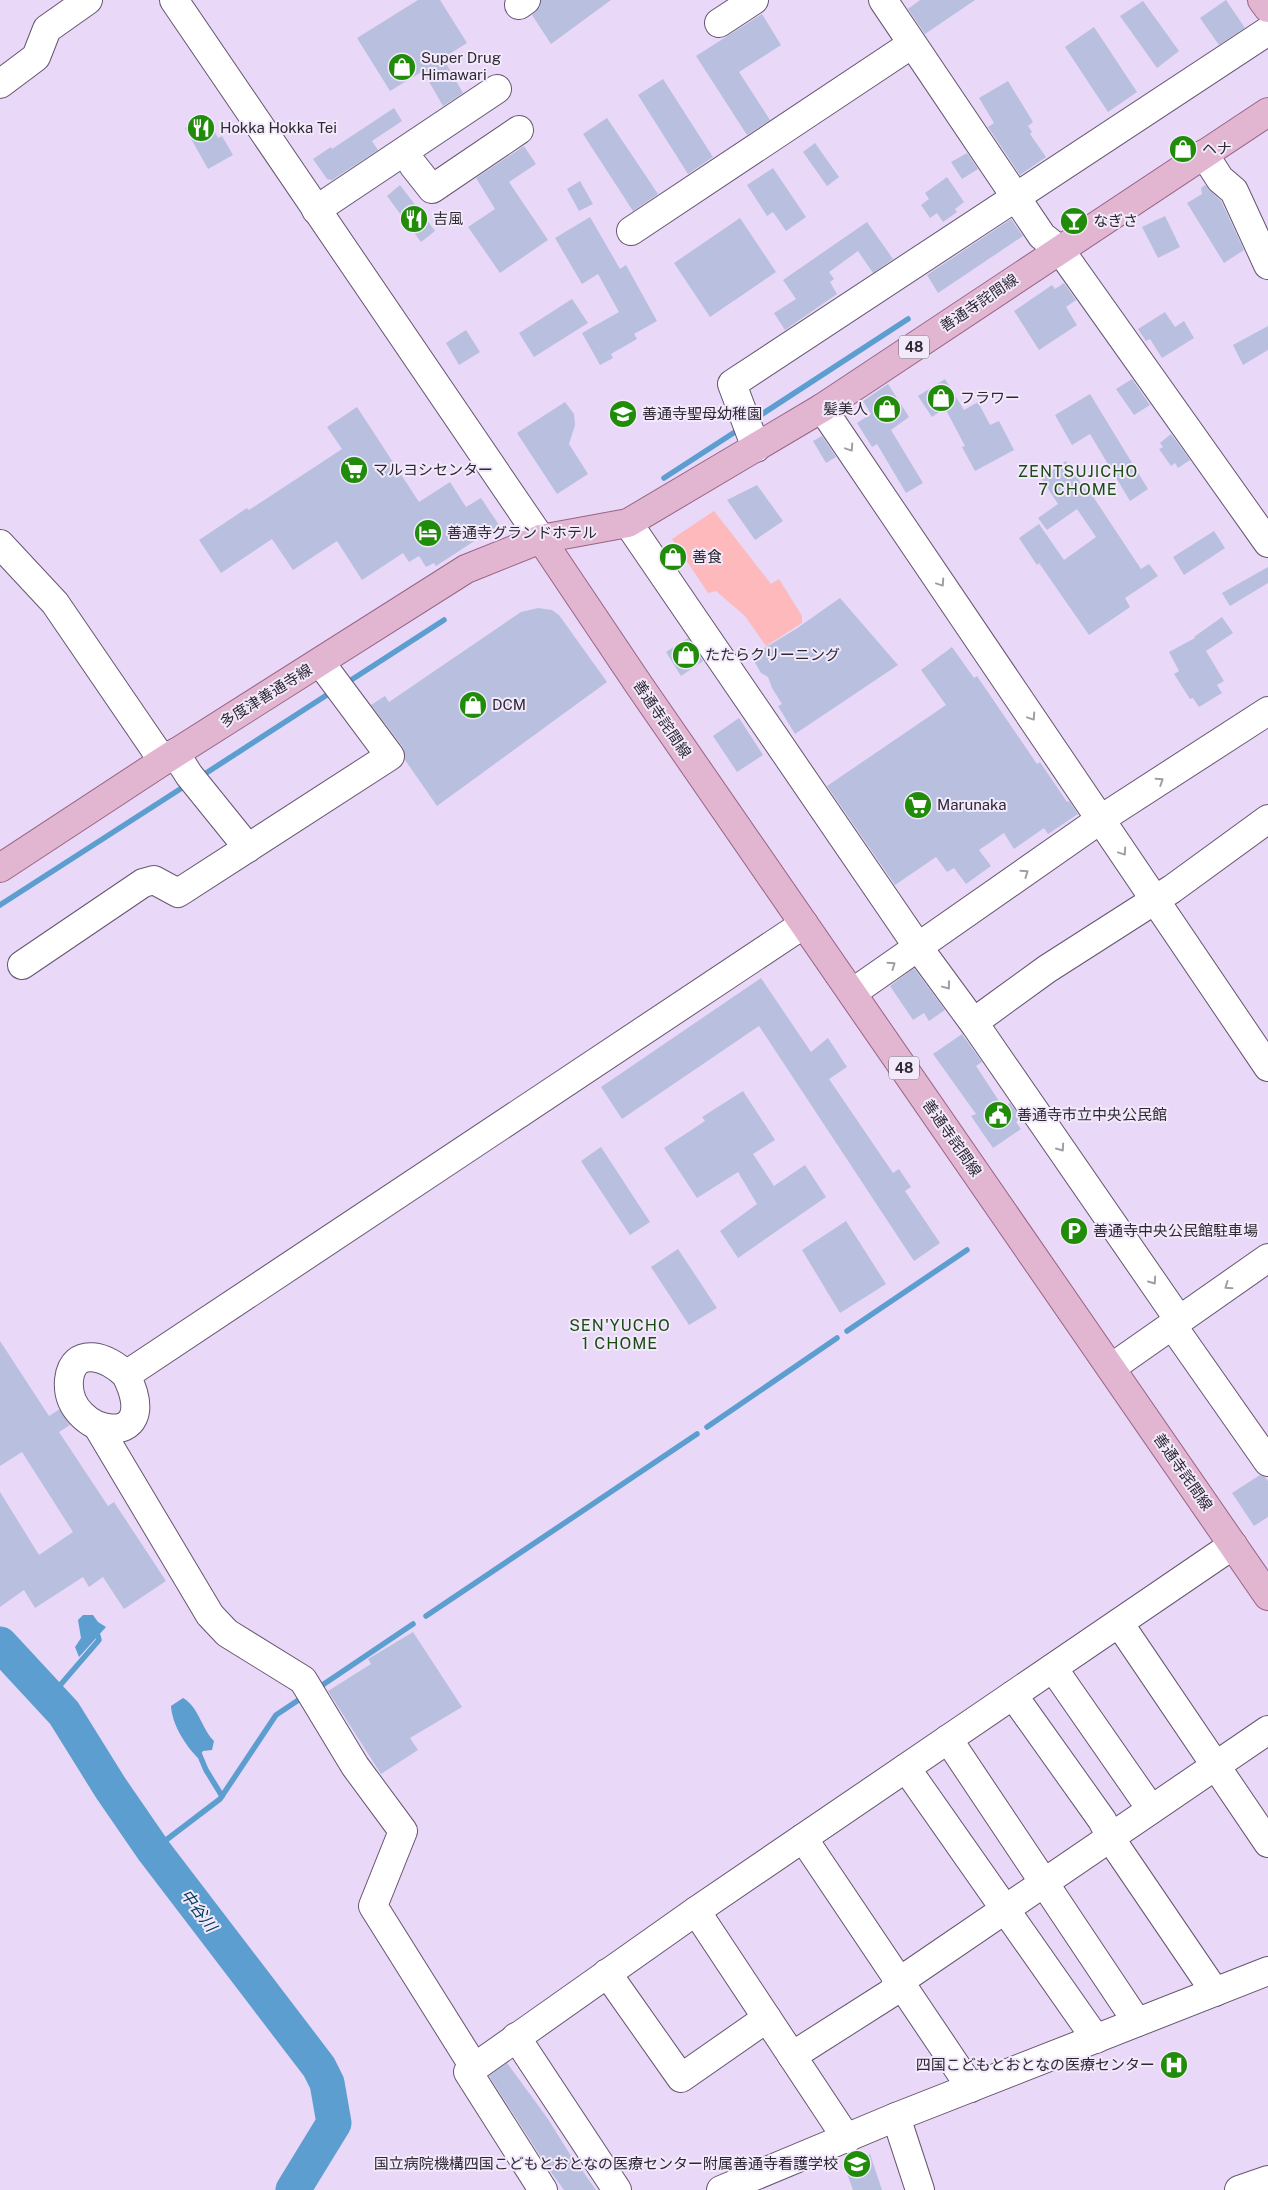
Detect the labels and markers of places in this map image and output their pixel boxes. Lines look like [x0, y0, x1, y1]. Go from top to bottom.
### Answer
place label: Super Drug Himawari [421, 49, 501, 83]
shop icon: Super Drug Himawari [387, 52, 417, 82]
restaurant icon: Hokka Hokka Tei [186, 113, 216, 143]
place label: Hokka Hokka Tei [220, 119, 337, 136]
shop icon: ヘナ [1168, 134, 1198, 164]
place label: ヘナ [1202, 140, 1232, 157]
restaurant icon: 吉風 [399, 204, 429, 234]
bar icon: なぎさ [1059, 206, 1089, 236]
place label: 吉風 [433, 210, 463, 227]
place label: なぎさ [1093, 212, 1138, 229]
shop icon: フラワー [926, 383, 956, 413]
place label: フラワー [960, 389, 1020, 406]
shop icon: 髪美人 [872, 394, 902, 424]
school or university icon: 善通寺聖母幼稚園 [608, 399, 638, 429]
place label: 髪美人 [823, 400, 868, 417]
place label: 善通寺聖母幼稚園 [642, 405, 762, 422]
supermarket icon: マルヨシセンター [339, 455, 369, 485]
place label: マルヨシセンター [373, 461, 493, 478]
hotel icon: 善通寺グランドホテル [413, 518, 443, 548]
place label: 善通寺グランドホテル [447, 524, 597, 541]
shop icon: 善食 [658, 542, 688, 572]
place label: 善食 [692, 548, 722, 565]
shop icon: たたらクリーニング [671, 640, 701, 670]
place label: たたらクリーニング [705, 646, 840, 663]
shop icon: DCM [458, 690, 488, 720]
place label: DCM [492, 696, 526, 713]
supermarket icon: Marunaka [903, 790, 933, 820]
place label: Marunaka [937, 796, 1007, 813]
public building icon: 善通寺市立中央公民館 [983, 1100, 1013, 1130]
place label: 善通寺市立中央公民館 [1017, 1106, 1167, 1123]
parking icon: 善通寺中央公民館駐車場 [1059, 1216, 1089, 1246]
place label: 善通寺中央公民館駐車場 [1093, 1222, 1258, 1239]
hospital icon: 四国こどもとおとなの医療センター [1159, 2050, 1189, 2080]
place label: 四国こどもとおとなの医療センター [916, 2056, 1155, 2073]
school or university icon: 国立病院機構四国こどもとおとなの医療センター附属善通寺看護学校 [842, 2149, 872, 2179]
place label: 国立病院機構四国こどもとおとなの医療センター附属善通寺看護学校 [374, 2155, 838, 2172]

